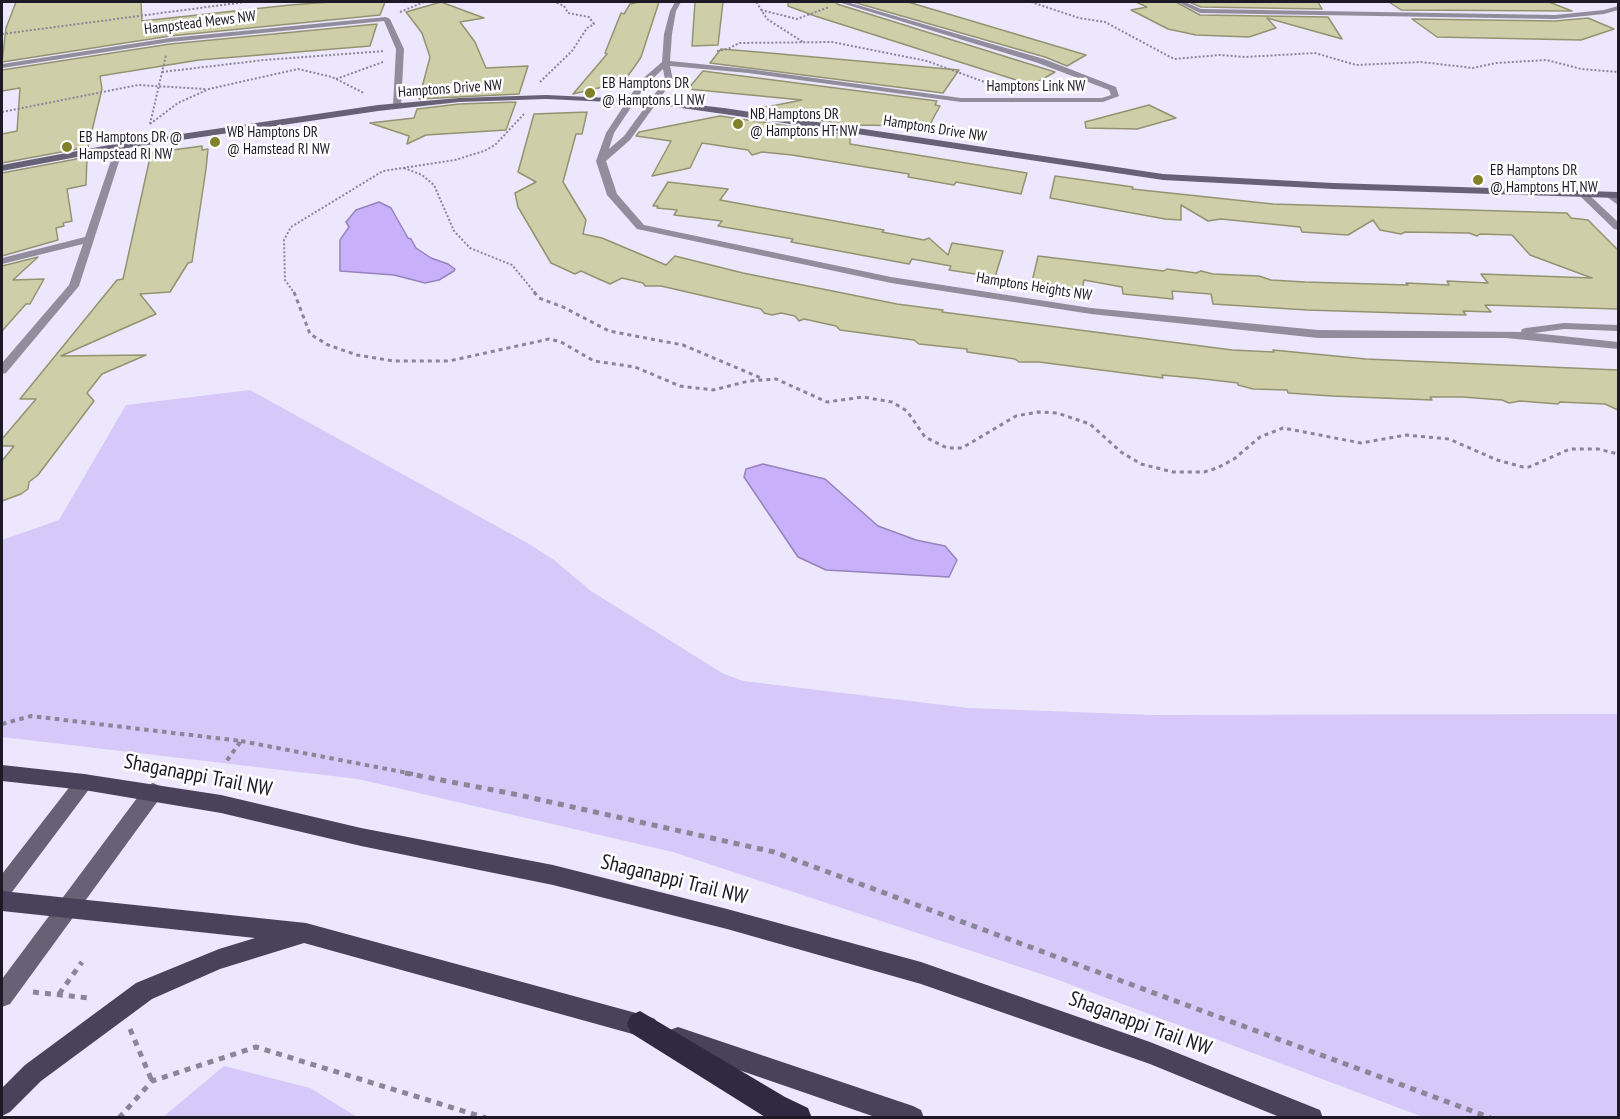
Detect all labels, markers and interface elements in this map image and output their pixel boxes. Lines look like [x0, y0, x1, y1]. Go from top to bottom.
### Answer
street label: Hampstead Mews NW [143, 7, 257, 39]
place label: EB Hamptons DR @ Hamptons LI NW [602, 75, 705, 110]
street label: Hamptons Drive NW [397, 76, 503, 102]
street label: Hamptons Link NW [987, 78, 1085, 96]
marker: EB Hamptons DR @ Hamptons LI NW [583, 86, 597, 100]
place label: NB Hamptons DR @ Hamptons HT NW [750, 106, 858, 141]
street label: Hamptons Drive NW [882, 112, 988, 146]
marker: NB Hamptons DR @ Hamptons HT NW [731, 117, 745, 131]
place label: WB Hamptons DR @ Hamstead RI NW [227, 124, 330, 159]
place label: EB Hamptons DR @ Hampstead RI NW [79, 129, 182, 164]
marker: WB Hamptons DR @ Hamstead RI NW [208, 135, 222, 149]
marker: EB Hamptons DR @ Hampstead RI NW [60, 140, 74, 154]
place label: EB Hamptons DR @ Hamptons HT NW [1490, 162, 1598, 197]
marker: EB Hamptons DR @ Hamptons HT NW [1471, 173, 1485, 187]
street label: Hamptons Heights NW [975, 269, 1093, 305]
street label: Shaganappi Trail NW [122, 749, 274, 803]
street label: Shaganappi Trail NW [598, 850, 750, 910]
street label: Shaganappi Trail NW [1065, 986, 1215, 1062]

